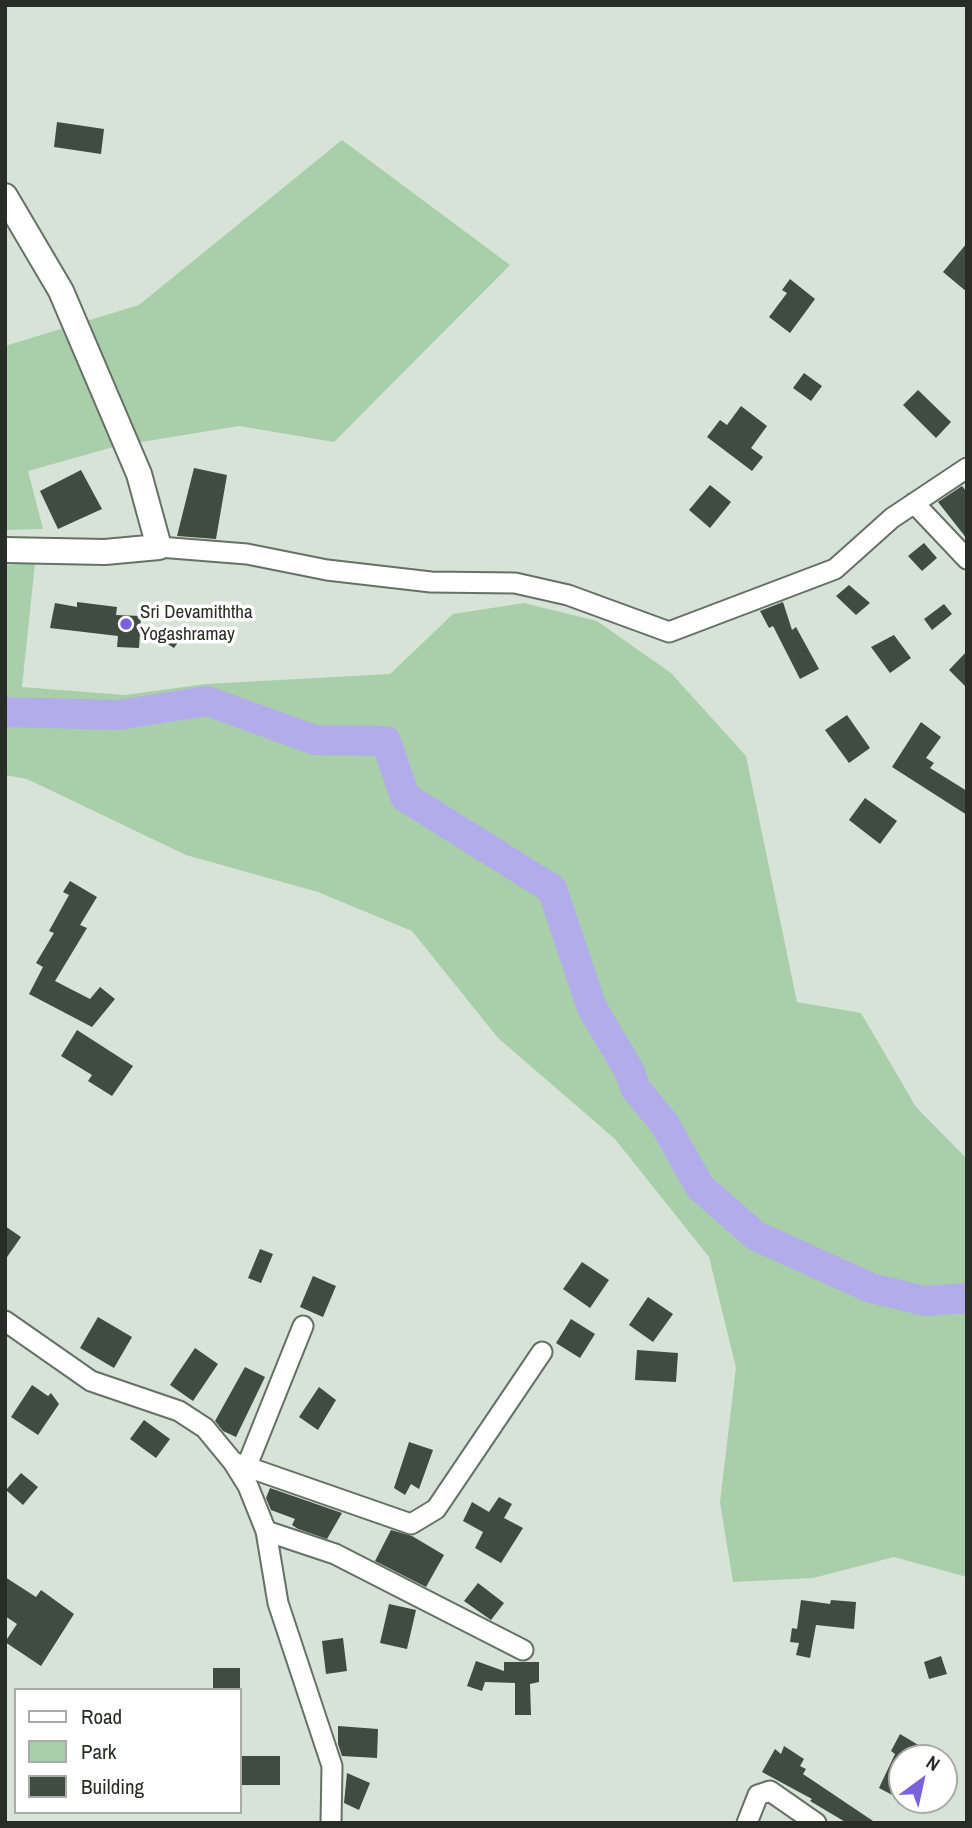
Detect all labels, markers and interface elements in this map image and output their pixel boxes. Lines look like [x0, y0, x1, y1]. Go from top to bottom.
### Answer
place label: Sri Devamiththa Yogashramay [140, 602, 253, 646]
marker: Sri Devamiththa Yogashramay [118, 616, 134, 632]
legend [14, 1688, 242, 1814]
text: Road [81, 1702, 122, 1731]
text: Park [81, 1737, 116, 1766]
north arrow [888, 1744, 958, 1814]
text: N [922, 1749, 945, 1777]
text: Building [81, 1772, 144, 1801]

